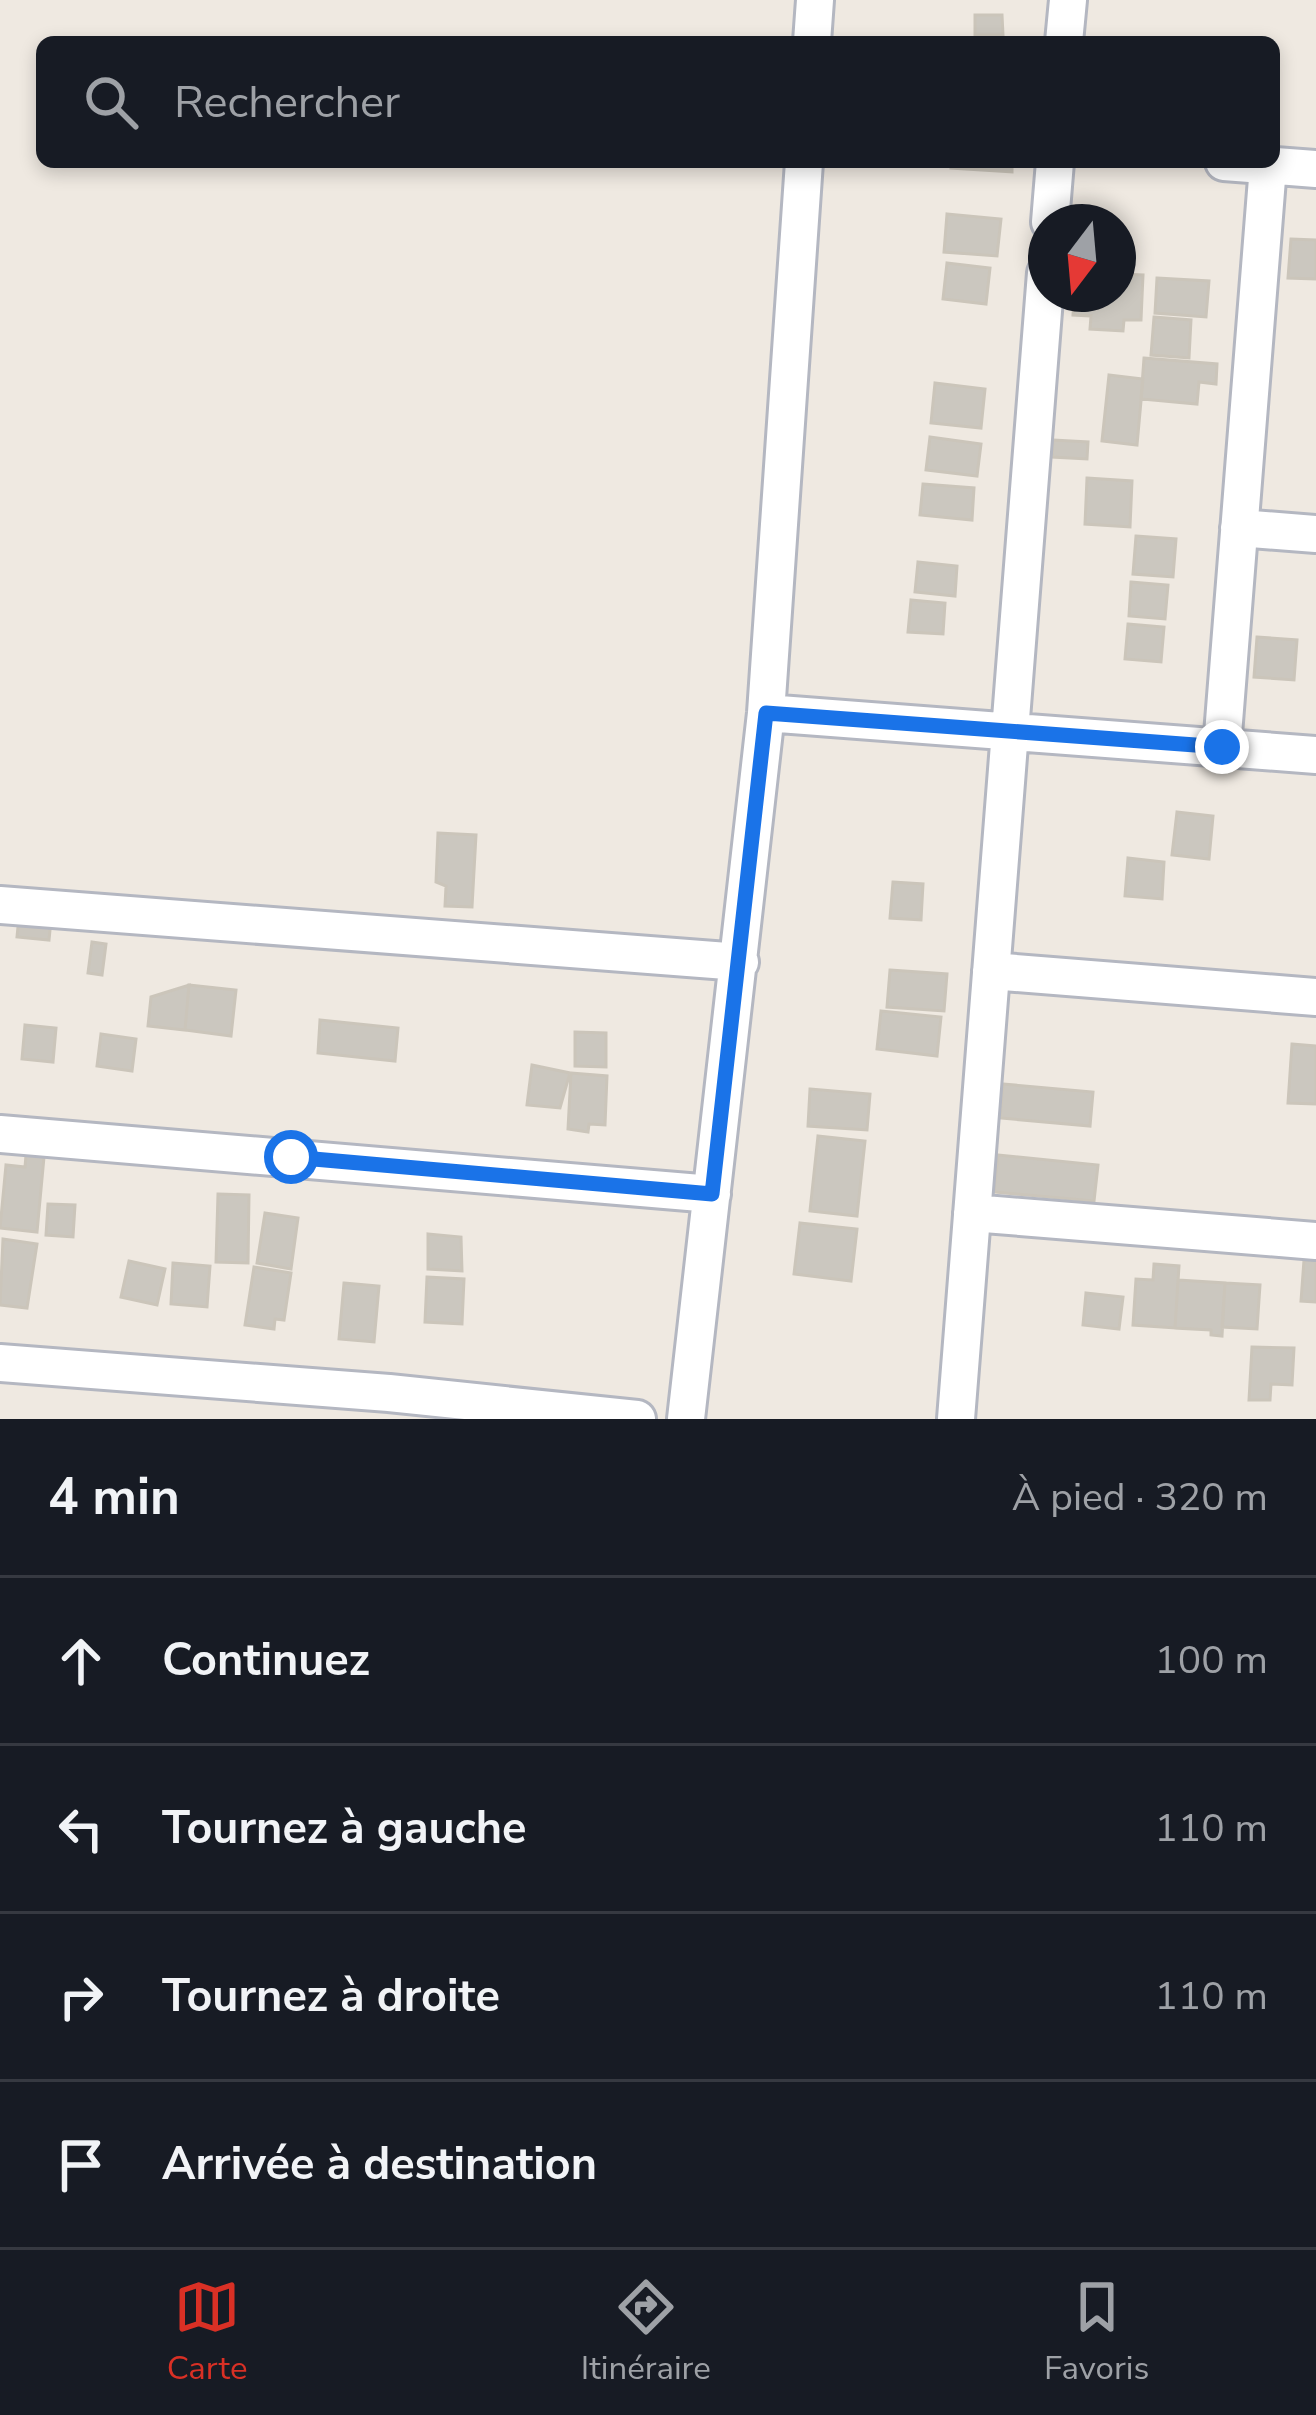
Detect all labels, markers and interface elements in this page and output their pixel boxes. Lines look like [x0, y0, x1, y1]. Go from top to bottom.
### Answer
search box [36, 36, 1280, 168]
icon: search [78, 69, 144, 135]
text: Rechercher [174, 72, 400, 133]
north arrow [1028, 204, 1136, 312]
route end [1195, 720, 1249, 774]
route start [264, 1130, 318, 1184]
text: 4 min [48, 1462, 180, 1532]
text: À pied · 320 m [1012, 1471, 1268, 1524]
icon: ahead [48, 1628, 114, 1694]
text: Continuez [162, 1630, 370, 1691]
text: 100 m [1154, 1634, 1268, 1687]
icon: left [48, 1796, 114, 1862]
text: Tournez à gauche [162, 1798, 527, 1859]
text: 110 m [1154, 1802, 1268, 1855]
icon: right [48, 1964, 114, 2030]
text: Tournez à droite [162, 1966, 500, 2027]
text: 110 m [1154, 1970, 1268, 2023]
icon: arrive [48, 2132, 114, 2198]
text: Arrivée à destination [162, 2134, 597, 2195]
tab: Carte [167, 2274, 247, 2391]
tab: Itinéraire [581, 2274, 711, 2391]
tab: Favoris [1044, 2274, 1149, 2391]

